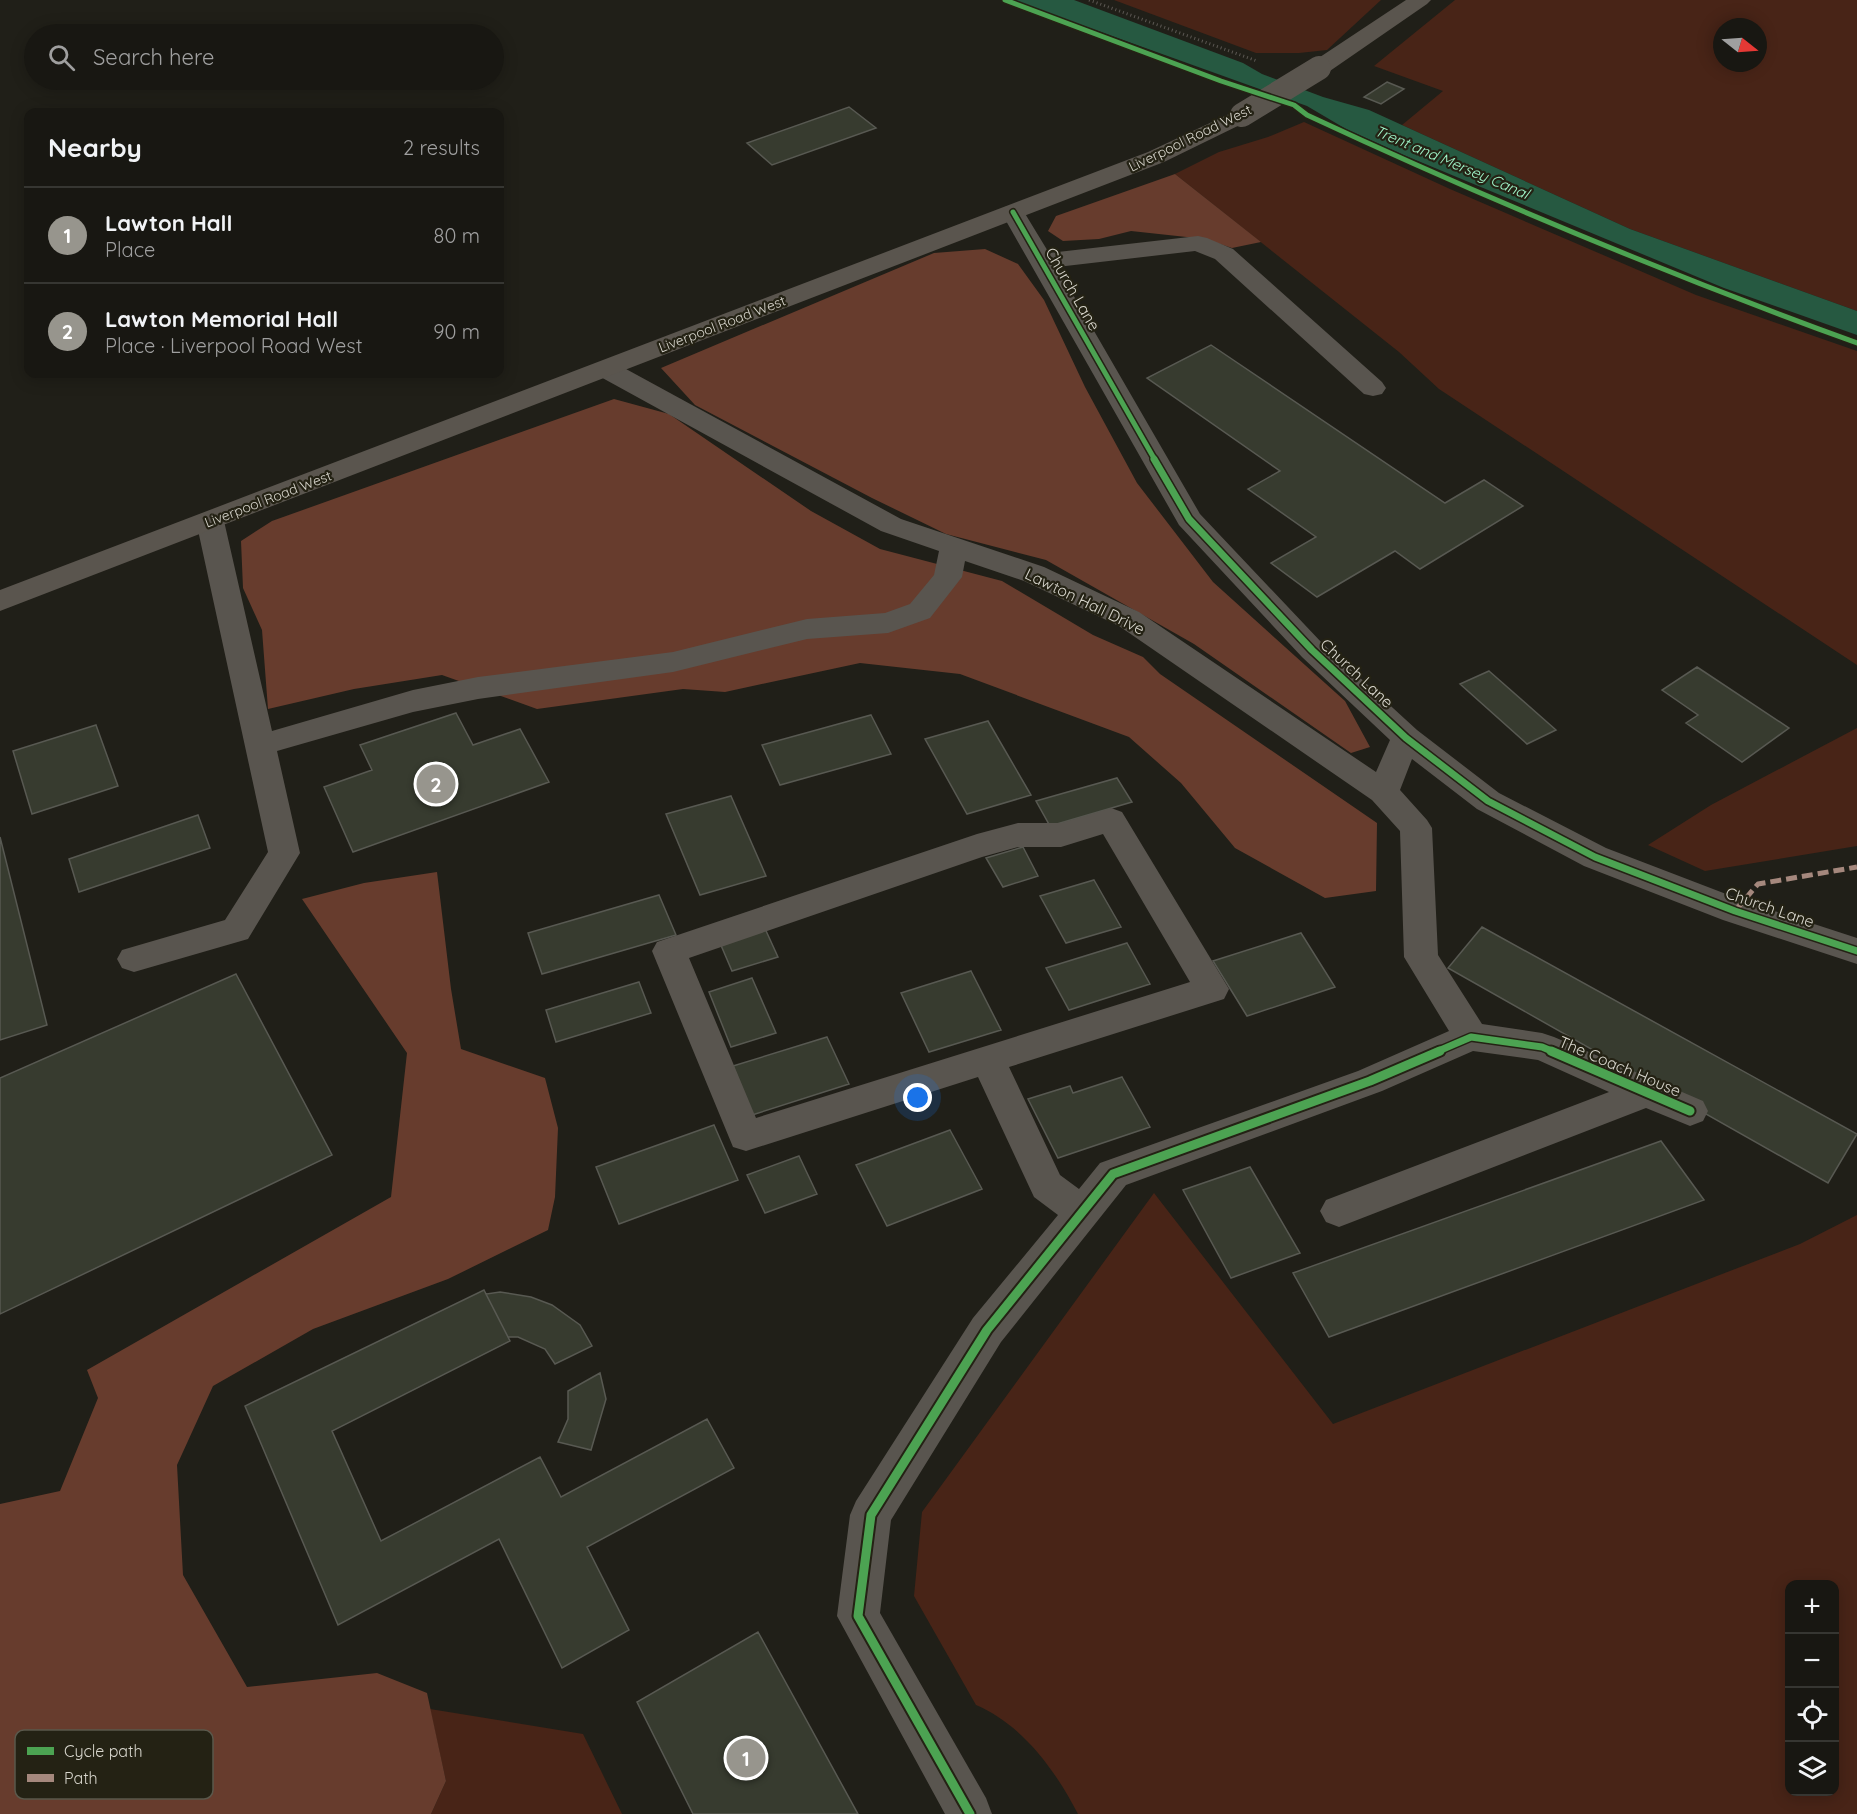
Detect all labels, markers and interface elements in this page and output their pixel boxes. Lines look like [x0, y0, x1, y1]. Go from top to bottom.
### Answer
north arrow [1713, 18, 1767, 72]
search box [24, 24, 504, 90]
icon: search [45, 41, 78, 74]
text: Search here [93, 43, 214, 71]
street label: Liverpool Road West [1126, 100, 1255, 176]
water label: Trent and Mersey Canal [1372, 121, 1533, 204]
text: Nearby [48, 131, 142, 164]
text: 2 results [403, 135, 480, 160]
text: Lawton Hall [105, 209, 232, 237]
text: 1 [64, 223, 71, 248]
text: 80 m [434, 223, 480, 248]
text: Place [105, 237, 155, 262]
street label: Church Lane [1041, 244, 1105, 334]
street label: Liverpool Road West [656, 291, 788, 357]
text: Lawton Memorial Hall [105, 305, 338, 333]
text: 2 [62, 319, 73, 344]
text: 90 m [433, 319, 480, 344]
text: Place · Liverpool Road West [105, 333, 362, 358]
street label: Liverpool Road West [202, 466, 334, 532]
street label: Lawton Hall Drive [1022, 563, 1148, 639]
street label: Church Lane [1316, 634, 1398, 712]
pin: 2 [416, 762, 456, 806]
street label: Church Lane [1723, 882, 1817, 932]
street label: The Coach House [1556, 1031, 1684, 1101]
your location [903, 1083, 932, 1112]
map controls [1785, 1580, 1839, 1796]
button: + [1785, 1580, 1839, 1634]
button: − [1785, 1634, 1839, 1688]
button: locate [1785, 1688, 1839, 1742]
legend [15, 1730, 213, 1799]
pin: 1 [726, 1736, 766, 1780]
text: Cycle path [64, 1741, 143, 1761]
button: layers [1785, 1742, 1839, 1796]
text: Path [64, 1768, 98, 1788]

